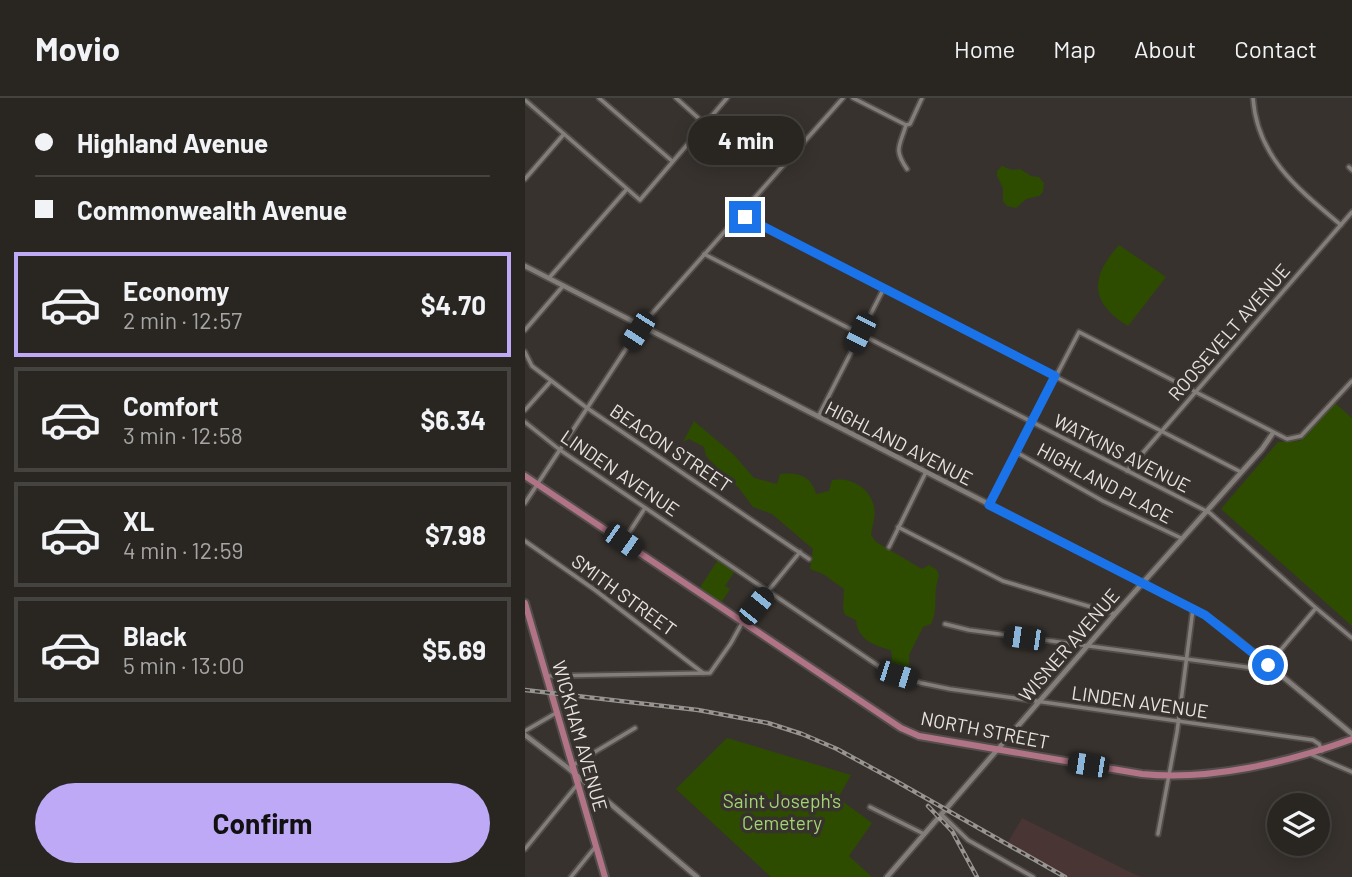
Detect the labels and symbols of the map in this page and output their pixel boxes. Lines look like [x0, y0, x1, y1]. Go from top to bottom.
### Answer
callout: 4 min [687, 116, 803, 164]
route end [729, 201, 761, 233]
street label: ROOSEVELT AVENUE [1163, 258, 1294, 405]
car [618, 308, 659, 354]
car [842, 310, 879, 356]
street label: HIGHLAND AVENUE [822, 395, 977, 490]
street label: BEACON STREET [606, 398, 736, 497]
street label: WATKINS AVENUE [1050, 408, 1194, 497]
street label: LINDEN AVENUE [557, 425, 684, 521]
street label: HIGHLAND PLACE [1034, 437, 1177, 528]
car [600, 520, 647, 562]
street label: SMITH STREET [568, 549, 681, 640]
car [735, 583, 778, 629]
street label: WISNER AVENUE [1013, 584, 1124, 706]
car [1002, 625, 1047, 651]
route start [1252, 649, 1284, 681]
street label: WICKHAM AVENUE [548, 658, 613, 814]
car [874, 659, 921, 691]
street label: LINDEN AVENUE [1070, 681, 1210, 722]
street label: NORTH STREET [919, 706, 1051, 753]
car [1066, 751, 1111, 779]
park label: Saint Joseph's Cemetery [723, 789, 841, 834]

